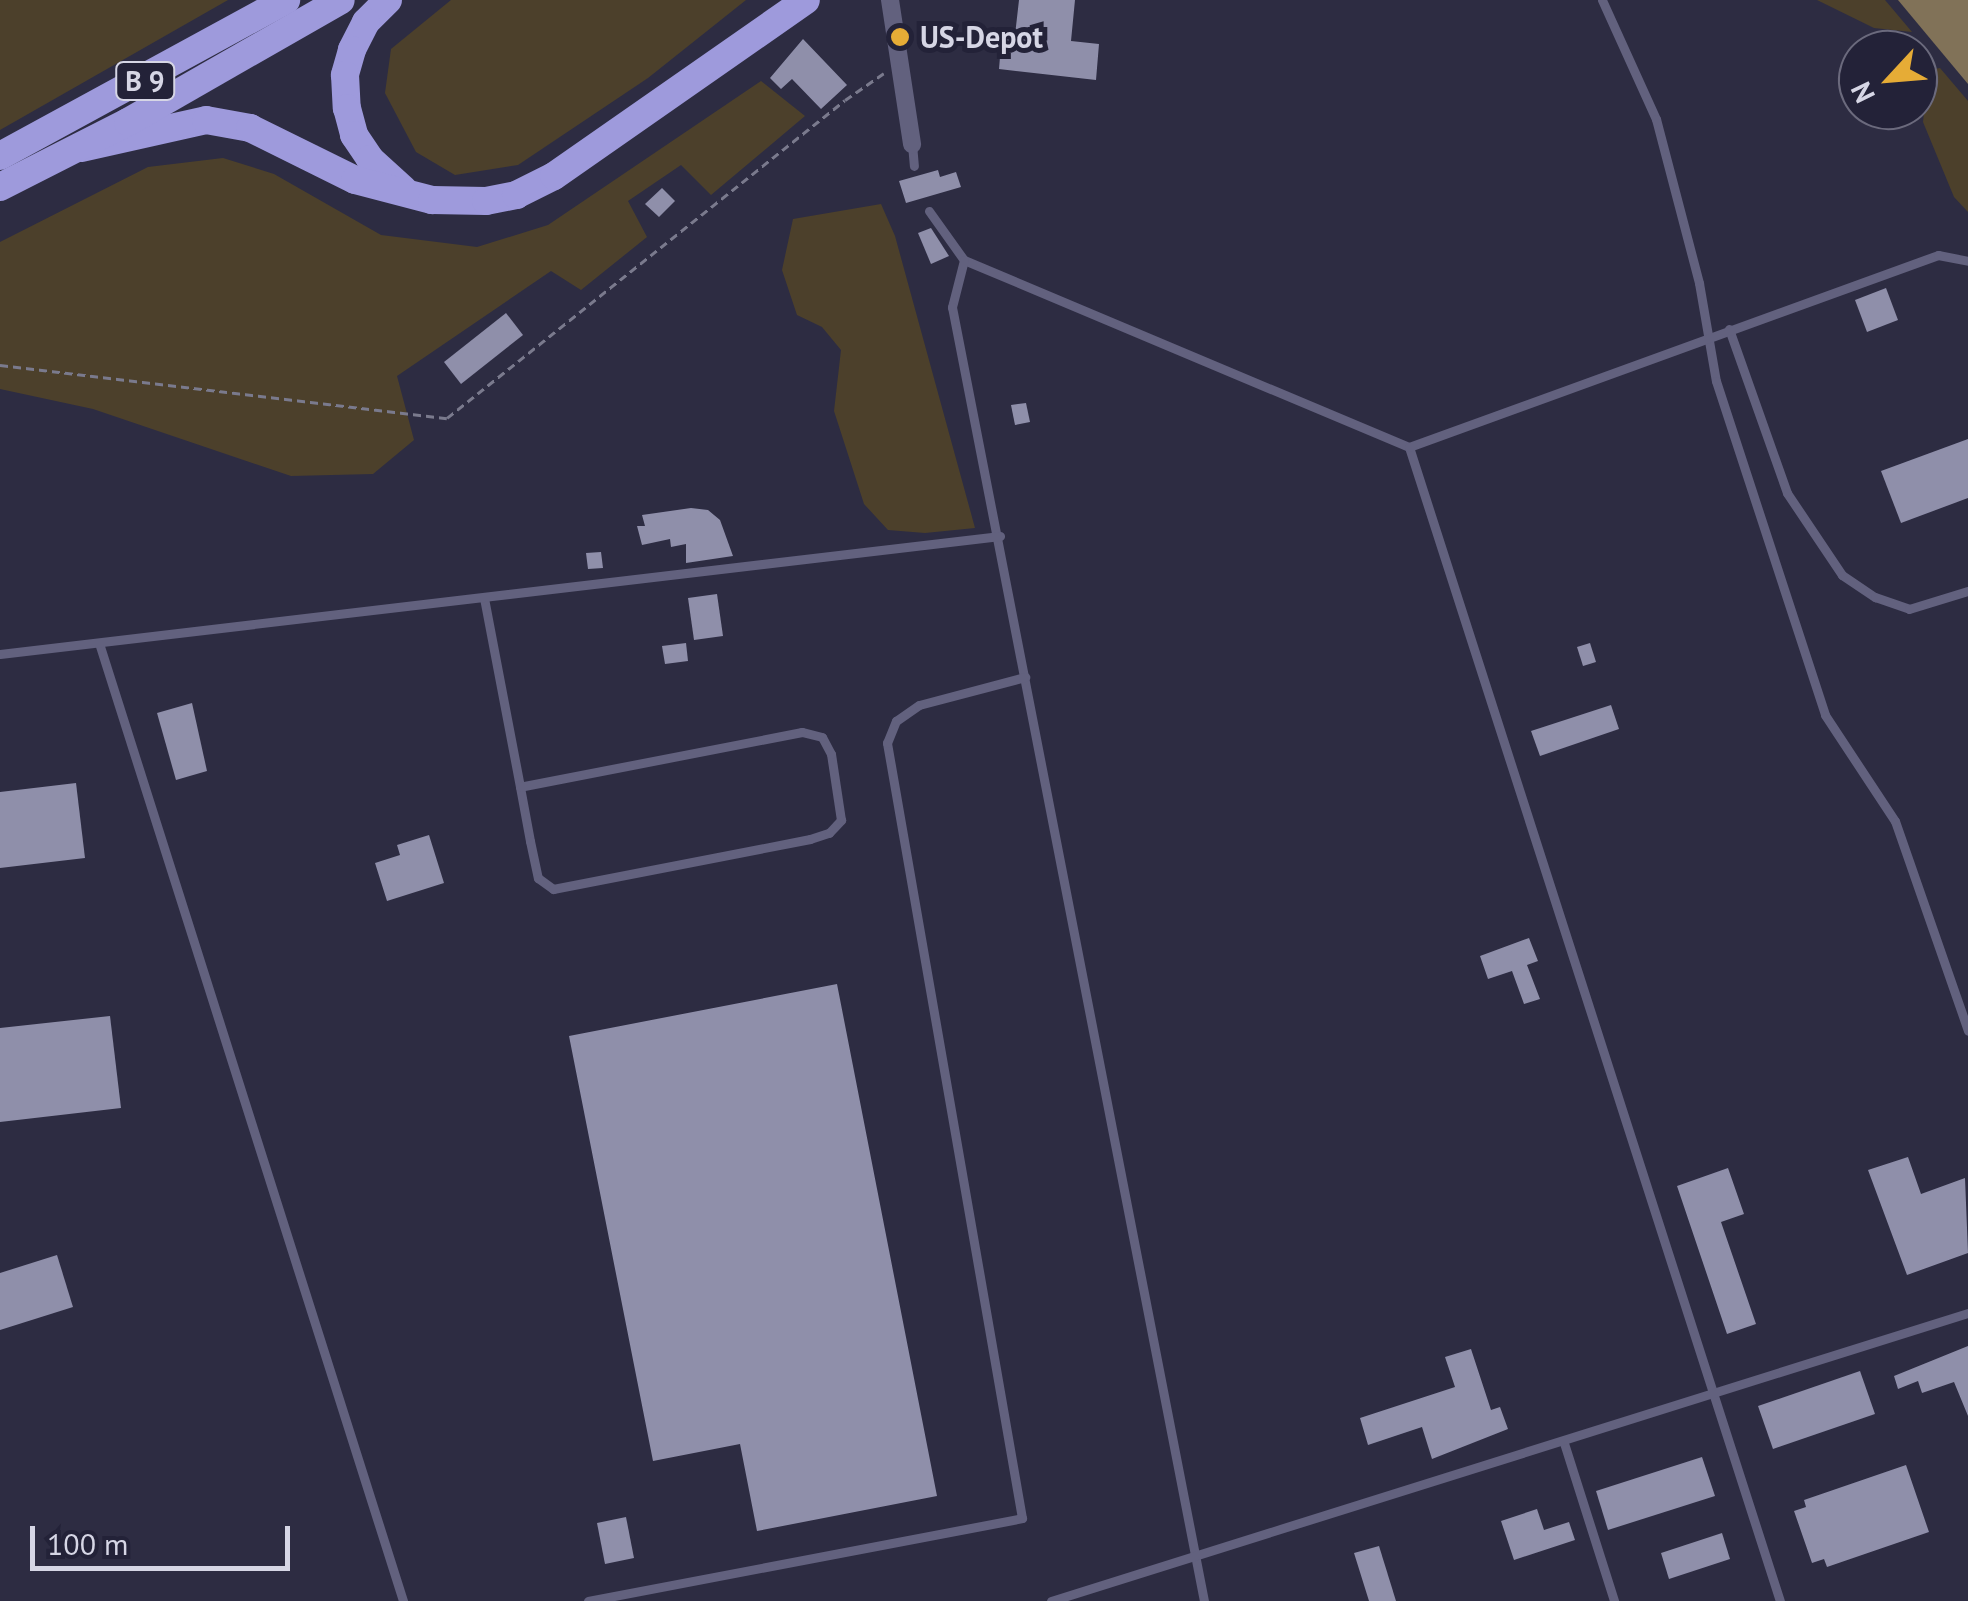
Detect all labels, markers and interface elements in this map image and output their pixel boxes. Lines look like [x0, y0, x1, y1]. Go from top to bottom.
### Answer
place label: US-Depot [920, 19, 1043, 55]
marker: US-Depot [889, 26, 911, 48]
north arrow [1838, 30, 1938, 130]
road number: B 9 [115, 58, 175, 104]
text: N [1842, 76, 1883, 109]
scale bar [35, 1506, 295, 1568]
text: 100 m [47, 1524, 128, 1563]

